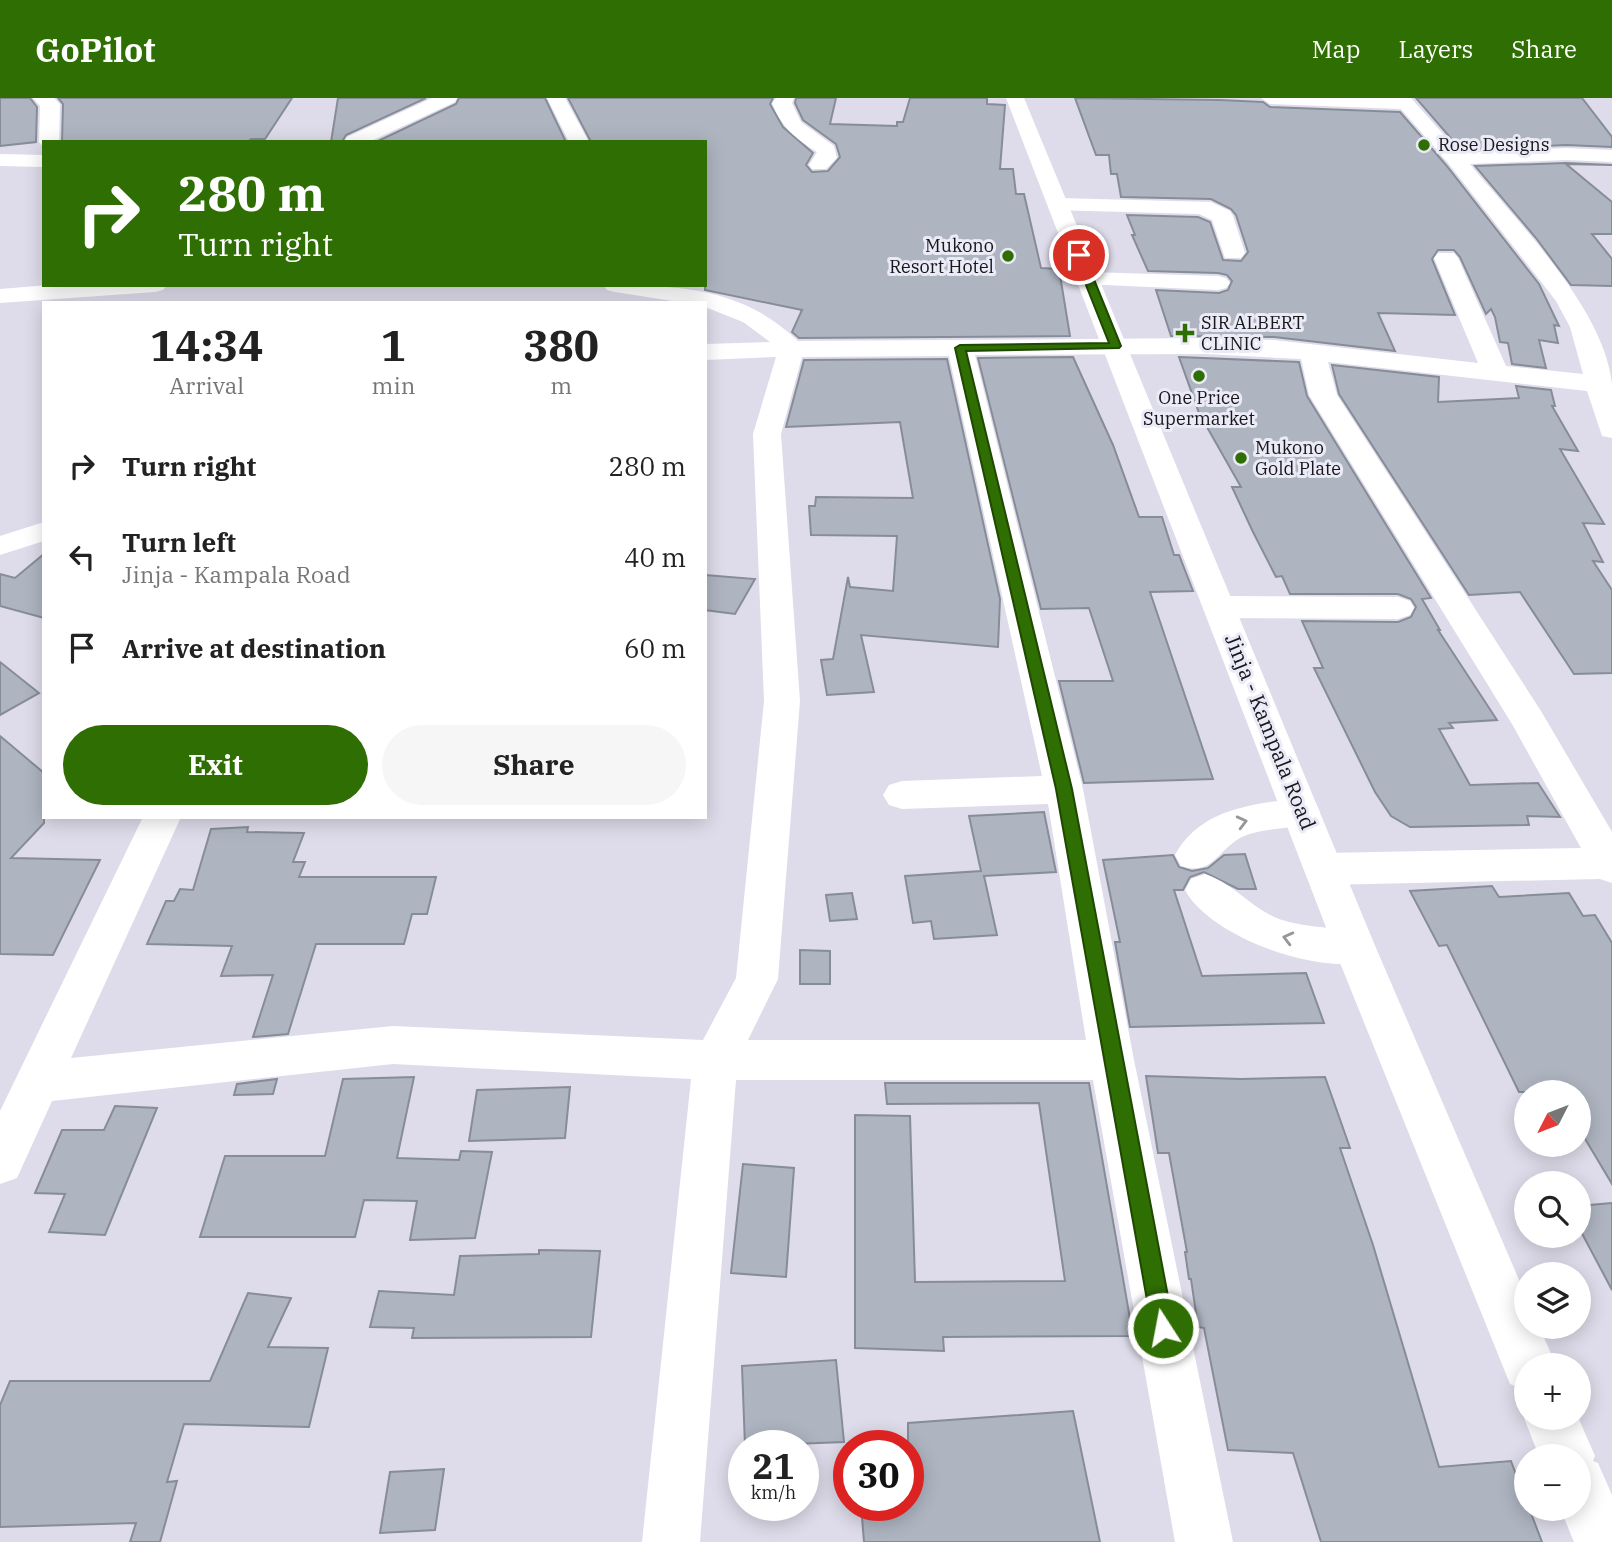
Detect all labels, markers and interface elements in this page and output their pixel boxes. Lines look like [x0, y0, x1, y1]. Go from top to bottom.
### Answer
text: GoPilot [35, 28, 156, 71]
text: Map [1312, 33, 1360, 65]
text: Layers [1398, 33, 1473, 65]
text: Share [1511, 33, 1577, 65]
place label: Rose Designs [1438, 133, 1549, 156]
marker: Rose Designs [1416, 137, 1432, 153]
text: 280 m [178, 161, 325, 224]
icon: right [63, 168, 154, 259]
text: Turn right [178, 223, 333, 265]
pin [1049, 225, 1109, 285]
place label: Mukono Resort Hotel [889, 234, 994, 278]
icon: arrive [1060, 236, 1098, 274]
marker: Mukono Resort Hotel [1000, 248, 1016, 264]
place label: SIR ALBERT CLINIC [1201, 311, 1304, 355]
text: 14:34 [150, 318, 264, 373]
text: 1 [381, 318, 406, 373]
text: 380 [523, 318, 599, 373]
marker: SIR ALBERT CLINIC [1175, 323, 1195, 343]
marker: One Price Supermarket [1191, 368, 1207, 384]
text: Arrival [169, 370, 244, 400]
text: min [372, 370, 415, 400]
text: m [550, 370, 572, 400]
place label: One Price Supermarket [1143, 386, 1255, 430]
place label: Mukono Gold Plate [1255, 436, 1341, 480]
icon: right [63, 447, 101, 485]
text: Turn right [122, 449, 256, 483]
text: 280 m [608, 449, 686, 483]
marker: Mukono Gold Plate [1233, 450, 1249, 466]
text: Turn left [122, 525, 236, 559]
icon: left [63, 538, 101, 576]
text: 40 m [624, 540, 686, 574]
text: Jinja - Kampala Road [122, 559, 351, 589]
icon: arrive [63, 629, 101, 667]
street label: Jinja - Kampala Road [1219, 630, 1323, 834]
text: Arrive at destination [122, 631, 386, 665]
text: 60 m [624, 631, 686, 665]
button: Exit [63, 725, 368, 805]
button: Share [382, 725, 686, 805]
one-way arrow [1236, 816, 1248, 830]
one-way arrow [1282, 932, 1294, 946]
north arrow [1514, 1080, 1591, 1157]
map controls [1514, 1080, 1591, 1521]
button: search [1514, 1171, 1591, 1248]
button: layers [1514, 1262, 1591, 1339]
position arrow [1126, 1291, 1200, 1365]
button: + [1514, 1353, 1591, 1430]
speed limit sign: 30 [833, 1430, 924, 1521]
text: 21 [752, 1443, 795, 1489]
button: − [1514, 1444, 1591, 1521]
text: km/h [751, 1481, 796, 1504]

